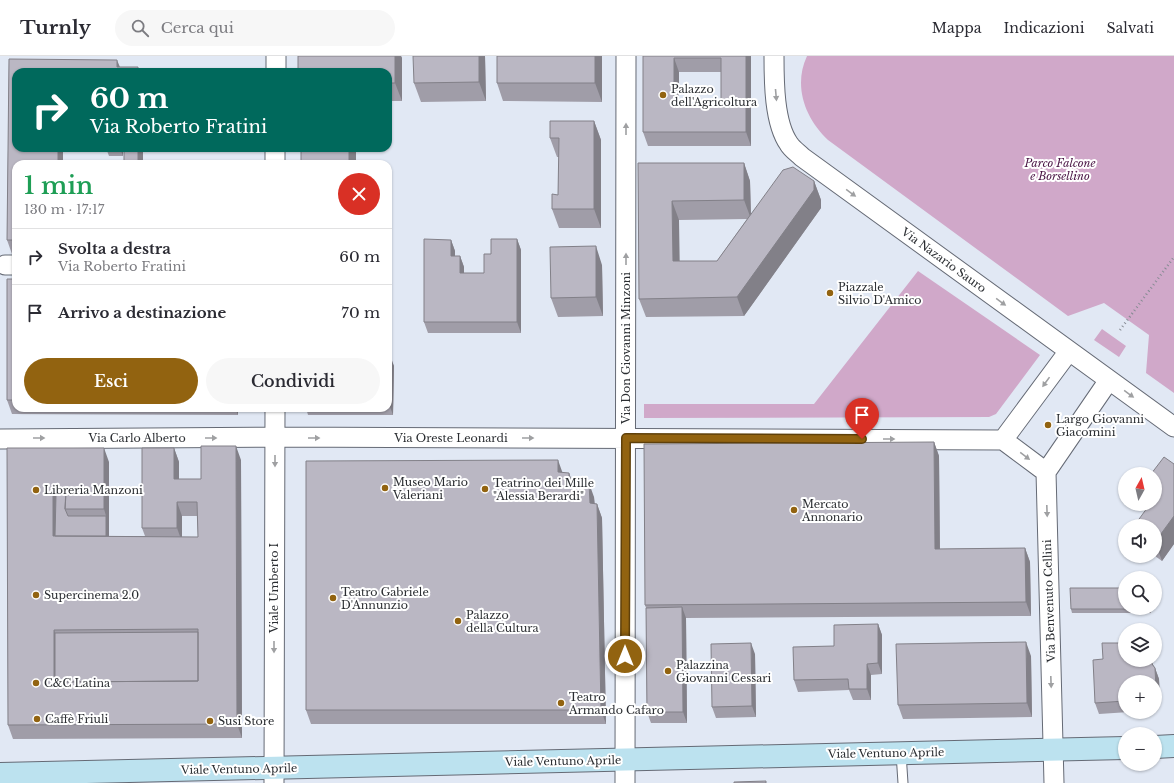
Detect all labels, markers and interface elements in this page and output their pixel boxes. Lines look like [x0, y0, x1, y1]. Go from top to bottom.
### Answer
search box [115, 10, 395, 46]
text: Turnly [20, 16, 91, 39]
icon: search [129, 17, 151, 39]
text: Cerca qui [161, 18, 234, 37]
text: Mappa [932, 19, 981, 37]
text: Indicazioni [1003, 19, 1085, 37]
text: Salvati [1107, 19, 1154, 37]
text: 60 m [90, 81, 168, 116]
place label: Palazzo dell'Agricoltura [671, 82, 758, 109]
icon: right [24, 84, 76, 136]
one-way arrow [773, 89, 780, 101]
marker: Palazzo dell'Agricoltura [658, 90, 668, 100]
text: Via Roberto Fratini [90, 116, 267, 138]
one-way arrow [623, 122, 629, 135]
park label: Parco Falcone e Borsellino [1023, 156, 1096, 183]
text: 1 min [24, 171, 93, 200]
button: close [338, 173, 380, 215]
one-way arrow [845, 189, 856, 197]
text: 130 m · 17:17 [24, 201, 104, 218]
street label: Via Nazario Sauro [898, 224, 989, 295]
text: Svolta a destra [58, 239, 171, 258]
icon: right [24, 246, 46, 268]
text: 60 m [339, 247, 380, 266]
one-way arrow [623, 252, 629, 265]
text: Via Roberto Fratini [58, 258, 186, 275]
street label: Via Don Giovanni Minzoni [619, 272, 633, 425]
place label: Piazzale Silvio D'Amico [838, 280, 922, 307]
marker: Piazzale Silvio D'Amico [825, 288, 835, 298]
one-way arrow [996, 298, 1006, 306]
icon: arrive [24, 302, 46, 324]
text: Arrivo a destinazione [58, 303, 226, 322]
text: 70 m [341, 303, 380, 322]
button: Esci [24, 358, 198, 404]
button: Condividi [206, 358, 380, 404]
one-way arrow [1042, 377, 1050, 388]
one-way arrow [1124, 390, 1134, 398]
pin [845, 398, 879, 439]
icon: arrive [851, 404, 873, 426]
place label: Largo Giovanni Giacomini [1056, 412, 1144, 439]
marker: Largo Giovanni Giacomini [1043, 420, 1053, 430]
street label: Via Carlo Alberto [87, 431, 186, 445]
street label: Via Oreste Leonardi [393, 431, 508, 445]
one-way arrow [308, 434, 320, 441]
one-way arrow [33, 435, 46, 441]
one-way arrow [205, 435, 218, 441]
one-way arrow [522, 435, 535, 441]
one-way arrow [883, 436, 895, 443]
one-way arrow [1019, 452, 1030, 460]
one-way arrow [272, 455, 278, 468]
north arrow [1118, 467, 1162, 511]
map controls [1118, 467, 1162, 771]
place label: Museo Mario Valeriani [392, 475, 468, 502]
place label: Teatrino dei Mille "Alessia Berardi" [493, 476, 594, 503]
place label: Libreria Manzoni [44, 483, 143, 497]
marker: Museo Mario Valeriani [380, 483, 390, 493]
marker: Teatrino dei Mille "Alessia Berardi" [480, 484, 490, 494]
marker: Libreria Manzoni [31, 485, 41, 495]
place label: Mercato Annonario [801, 497, 863, 524]
marker: Mercato Annonario [789, 505, 799, 515]
one-way arrow [1044, 505, 1050, 518]
button: sound [1118, 519, 1162, 563]
street label: Via Benvenuto Cellini [1040, 539, 1058, 664]
street label: Viale Umberto I [267, 542, 281, 634]
button: search [1118, 571, 1162, 615]
place label: Teatro Gabriele D'Annunzio [341, 585, 429, 612]
place label: Supercinema 2.0 [44, 588, 139, 602]
marker: Supercinema 2.0 [31, 590, 41, 600]
marker: Teatro Gabriele D'Annunzio [328, 593, 338, 603]
place label: Palazzo della Cultura [466, 608, 540, 635]
marker: Palazzo della Cultura [453, 616, 463, 626]
button: layers [1118, 623, 1162, 667]
position arrow [604, 635, 646, 677]
one-way arrow [271, 641, 277, 654]
place label: Palazzina Giovanni Cessari [676, 658, 772, 685]
marker: Palazzina Giovanni Cessari [663, 666, 673, 676]
button: + [1118, 675, 1162, 719]
place label: C&C Latina [44, 676, 111, 690]
one-way arrow [1048, 676, 1055, 688]
marker: C&C Latina [31, 678, 41, 688]
place label: Teatro Armando Cafaro [568, 690, 664, 717]
marker: Teatro Armando Cafaro [556, 698, 566, 708]
place label: Caffè Friuli [45, 712, 108, 726]
marker: Caffè Friuli [32, 714, 42, 724]
place label: Susi Store [218, 714, 274, 728]
marker: Susi Store [205, 716, 215, 726]
button: − [1118, 727, 1162, 771]
street label: Viale Ventuno Aprile [827, 745, 944, 761]
street label: Viale Ventuno Aprile [504, 753, 621, 769]
street label: Viale Ventuno Aprile [180, 761, 297, 777]

